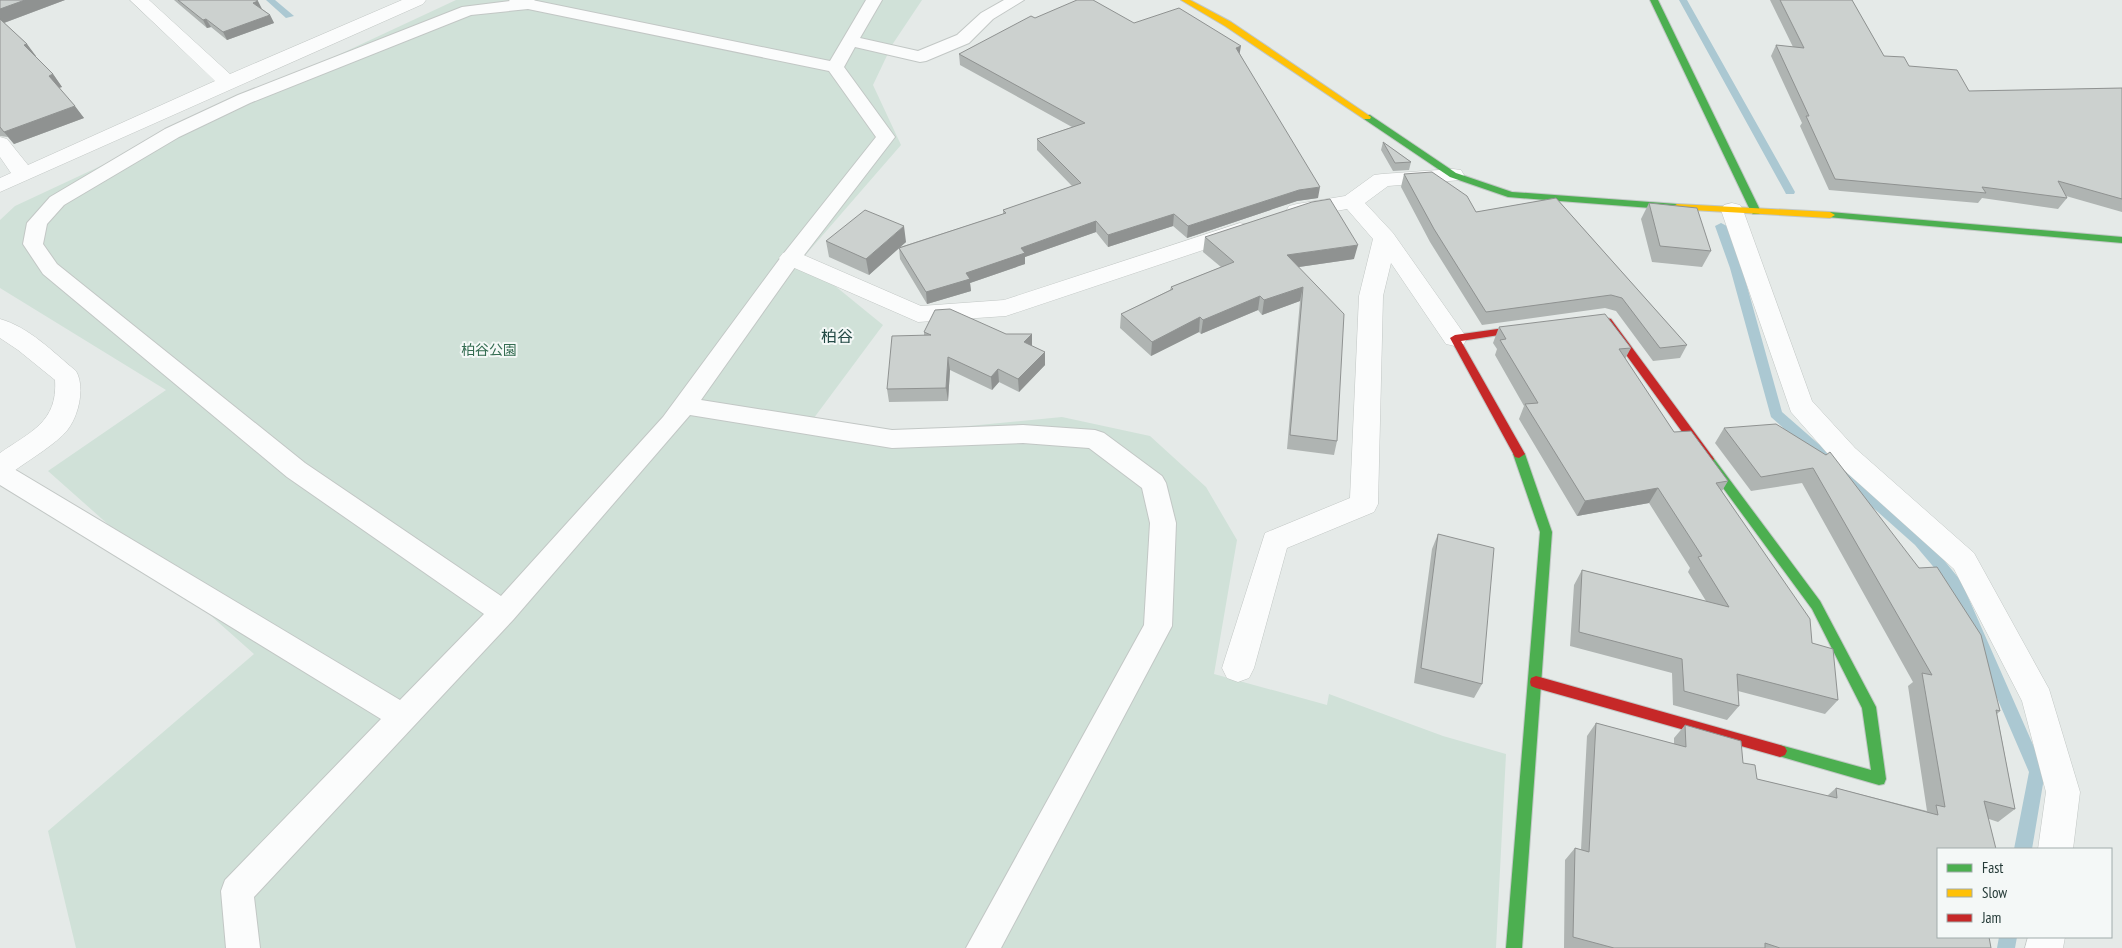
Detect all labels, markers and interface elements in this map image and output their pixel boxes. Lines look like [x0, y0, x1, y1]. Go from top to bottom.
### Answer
district label: 柏谷 [821, 326, 853, 346]
park label: 柏谷公園 [461, 341, 517, 359]
legend [1937, 848, 2112, 938]
text: Fast [1982, 858, 2003, 877]
text: Slow [1982, 883, 2007, 902]
text: Jam [1981, 908, 2001, 927]

